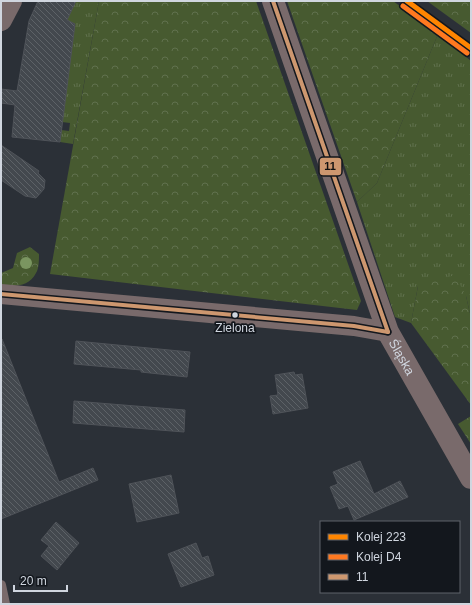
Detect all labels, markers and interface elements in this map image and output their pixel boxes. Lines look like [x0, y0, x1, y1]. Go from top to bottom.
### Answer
line badge: 11 [319, 157, 342, 176]
text: 11 [324, 160, 336, 172]
marker: Zielona [230, 310, 240, 320]
place label: Zielona [215, 321, 255, 335]
street label: Śląska [386, 336, 419, 378]
legend [320, 521, 460, 593]
text: Kolej 223 [356, 530, 406, 544]
text: Kolej D4 [356, 550, 402, 564]
scale bar [14, 567, 67, 593]
text: 11 [356, 570, 369, 584]
text: 20 m [20, 574, 47, 588]

